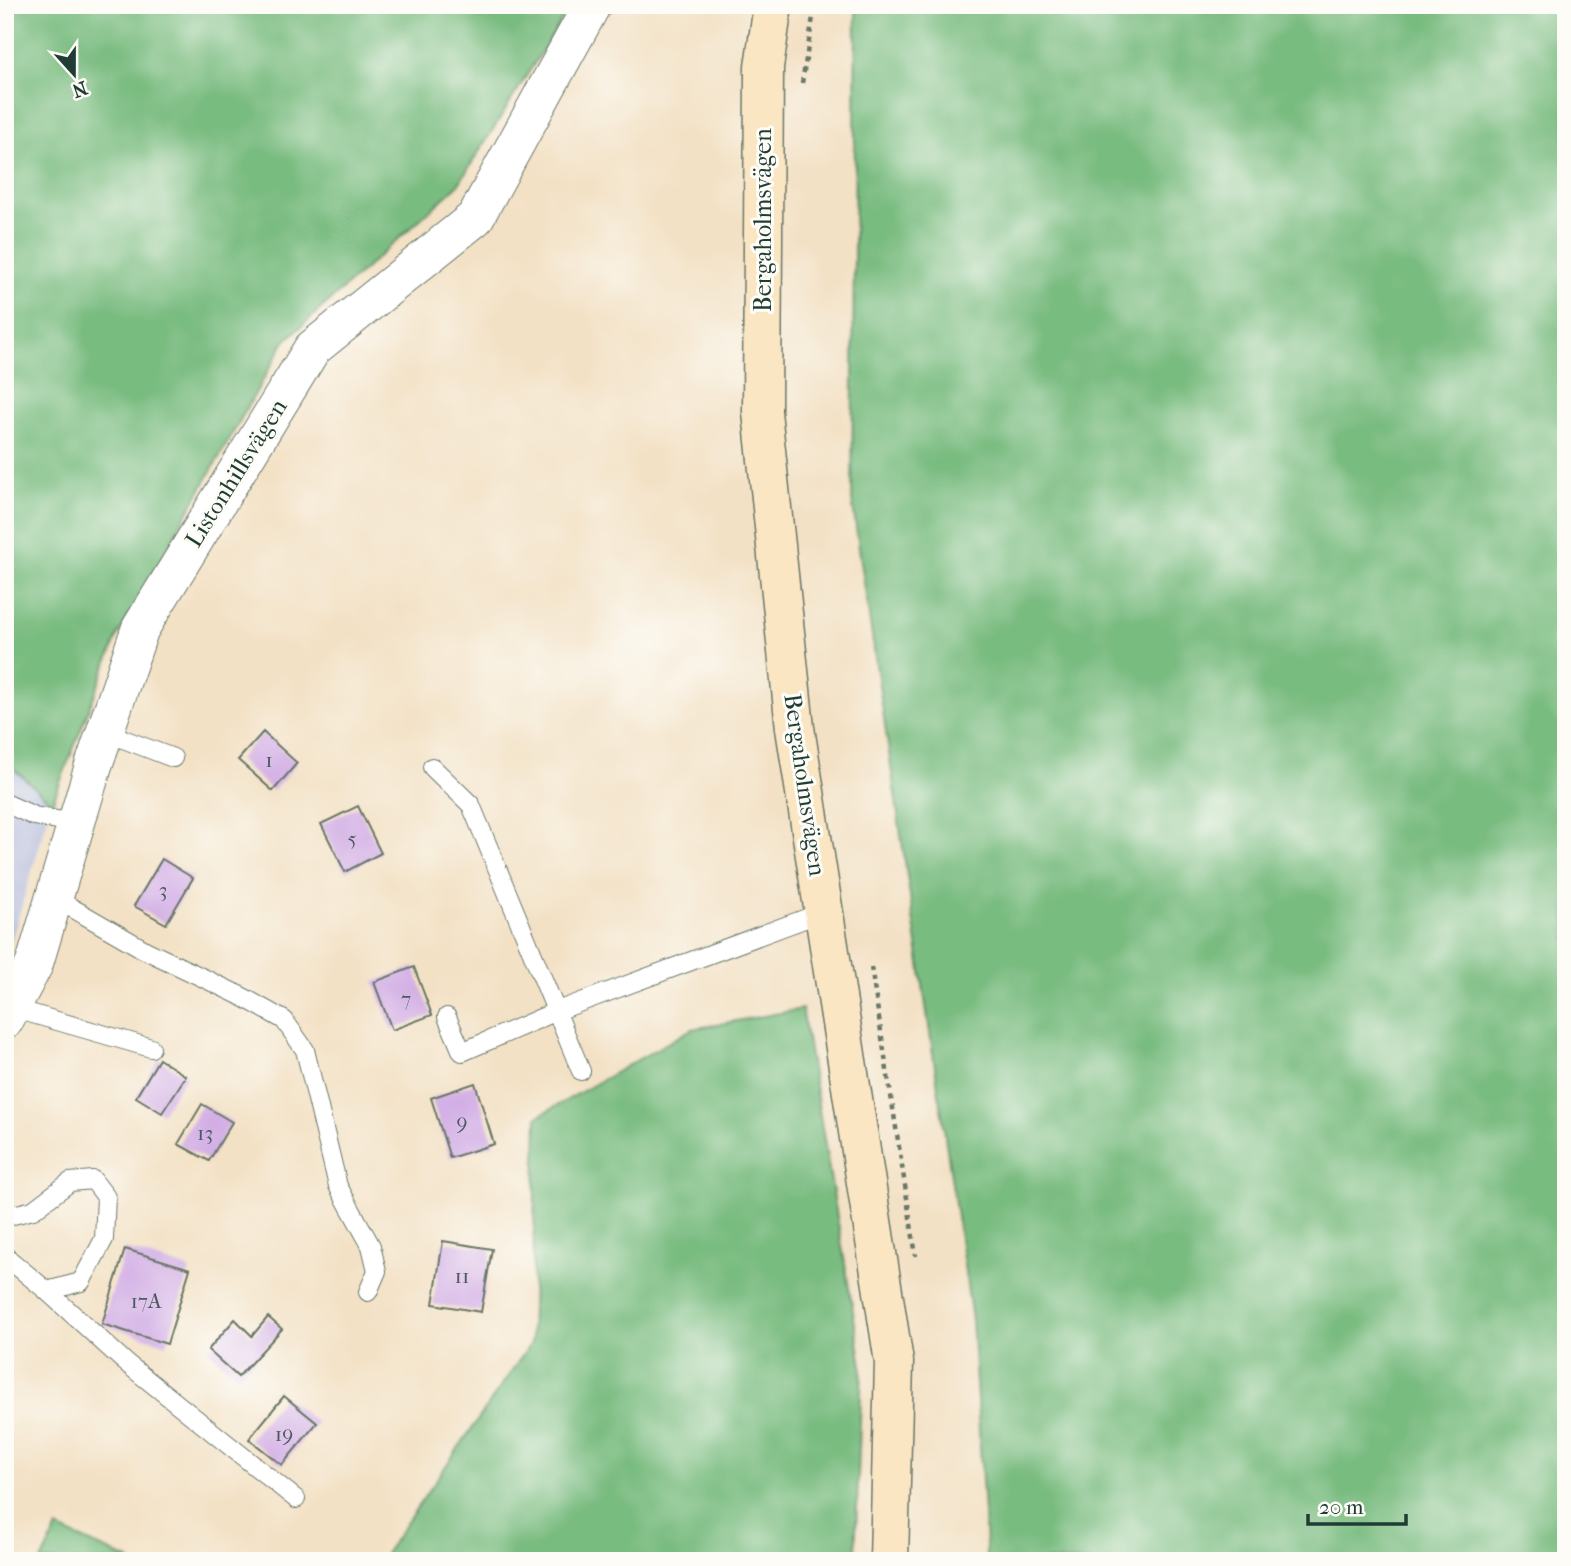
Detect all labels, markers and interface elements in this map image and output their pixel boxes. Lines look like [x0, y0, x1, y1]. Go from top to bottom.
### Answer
north arrow [38, 38, 108, 108]
text: N [69, 76, 90, 102]
street label: Bergaholmsvägen [749, 128, 777, 312]
street label: Listonhillsvägen [179, 394, 293, 552]
street label: Bergaholmsvägen [778, 692, 832, 878]
house number: 1 [265, 748, 273, 772]
house number: 5 [347, 827, 357, 851]
house number: 3 [159, 878, 167, 902]
house number: 7 [401, 987, 411, 1011]
house number: 9 [456, 1110, 468, 1134]
house number: 13 [197, 1121, 213, 1145]
house number: 11 [455, 1264, 470, 1288]
house number: 17A [130, 1289, 162, 1313]
house number: 19 [275, 1422, 293, 1446]
scale bar [1308, 1482, 1406, 1526]
text: 20 m [1319, 1495, 1364, 1519]

